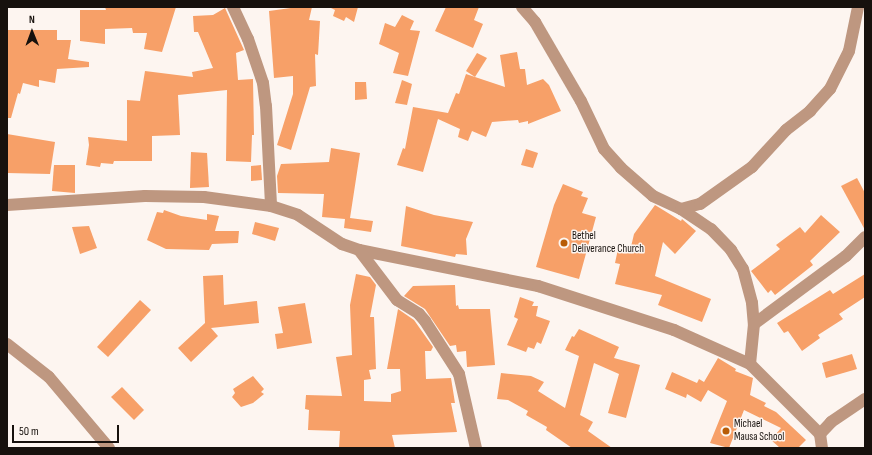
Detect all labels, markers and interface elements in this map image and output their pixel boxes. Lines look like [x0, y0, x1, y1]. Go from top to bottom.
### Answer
north arrow [12, 12, 52, 52]
text: N [29, 13, 35, 26]
place label: Bethel Deliverance Church [572, 230, 644, 256]
marker: Bethel Deliverance Church [559, 238, 569, 248]
scale bar [14, 417, 121, 443]
place label: Michael Mausa School [734, 418, 784, 444]
text: 50 m [19, 424, 39, 439]
marker: Michael Mausa School [721, 426, 731, 436]

